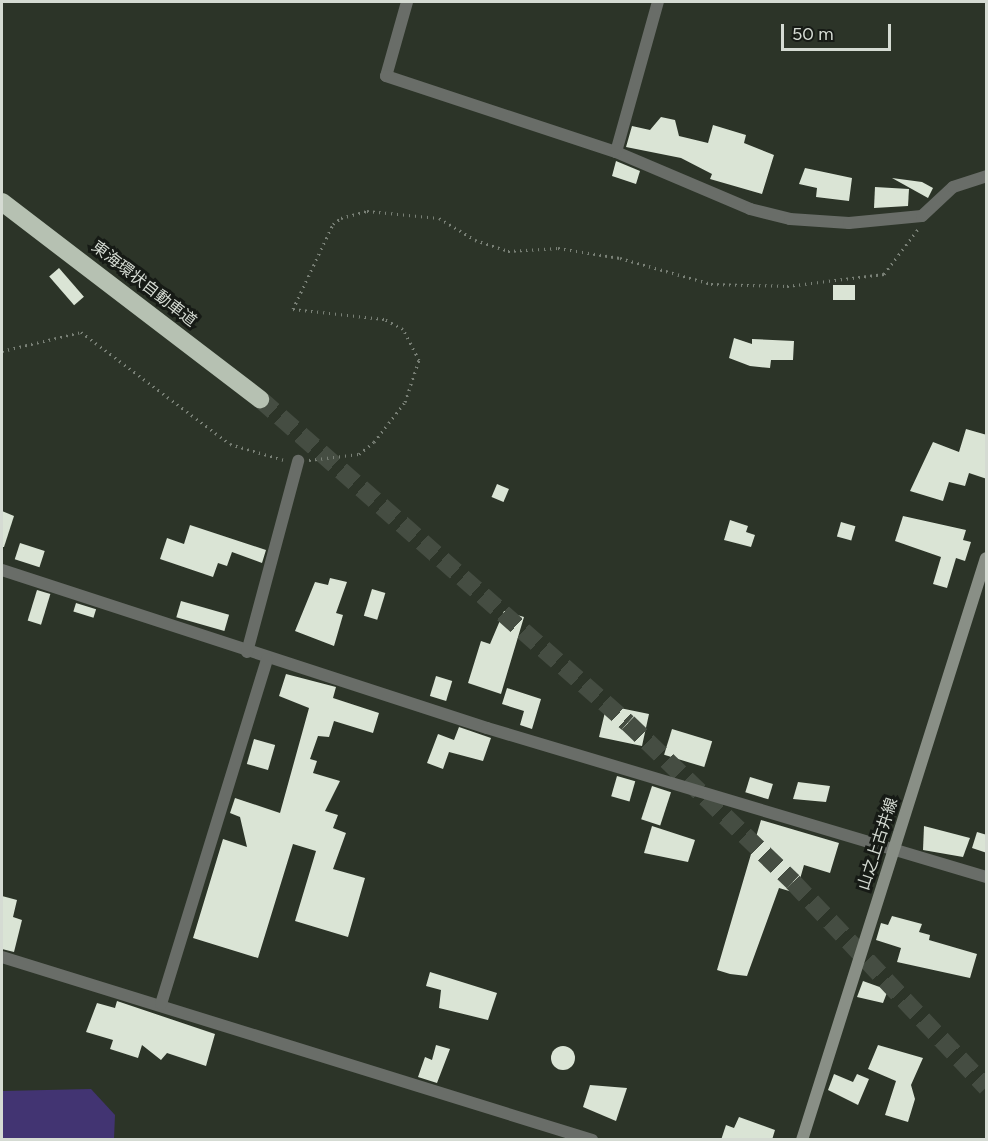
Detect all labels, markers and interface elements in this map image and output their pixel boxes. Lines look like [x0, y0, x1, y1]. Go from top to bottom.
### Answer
scale bar [784, 12, 894, 50]
text: 50 m [792, 23, 834, 45]
street label: 東海環状自動車道 [88, 237, 200, 331]
street label: 山之上古井線 [854, 795, 902, 893]

